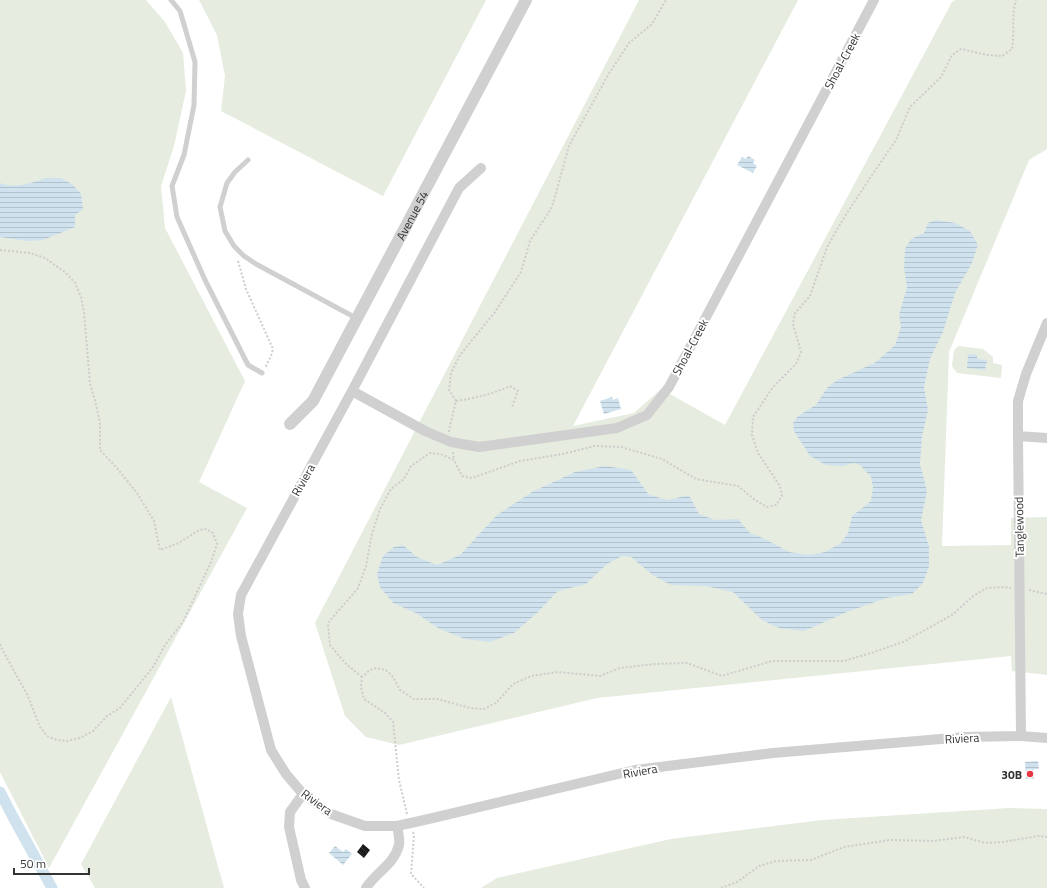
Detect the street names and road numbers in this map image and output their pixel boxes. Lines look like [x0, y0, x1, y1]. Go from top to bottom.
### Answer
street label: Shoal-Creek [819, 29, 865, 93]
street label: Avenue 54 [391, 187, 433, 243]
street label: Shoal-Creek [667, 315, 713, 379]
street label: Riviera [286, 460, 320, 500]
street label: Tanglewood [1009, 496, 1029, 558]
street label: Riviera [944, 728, 980, 748]
street label: Riviera [621, 759, 659, 783]
street label: Riviera [297, 784, 337, 820]

